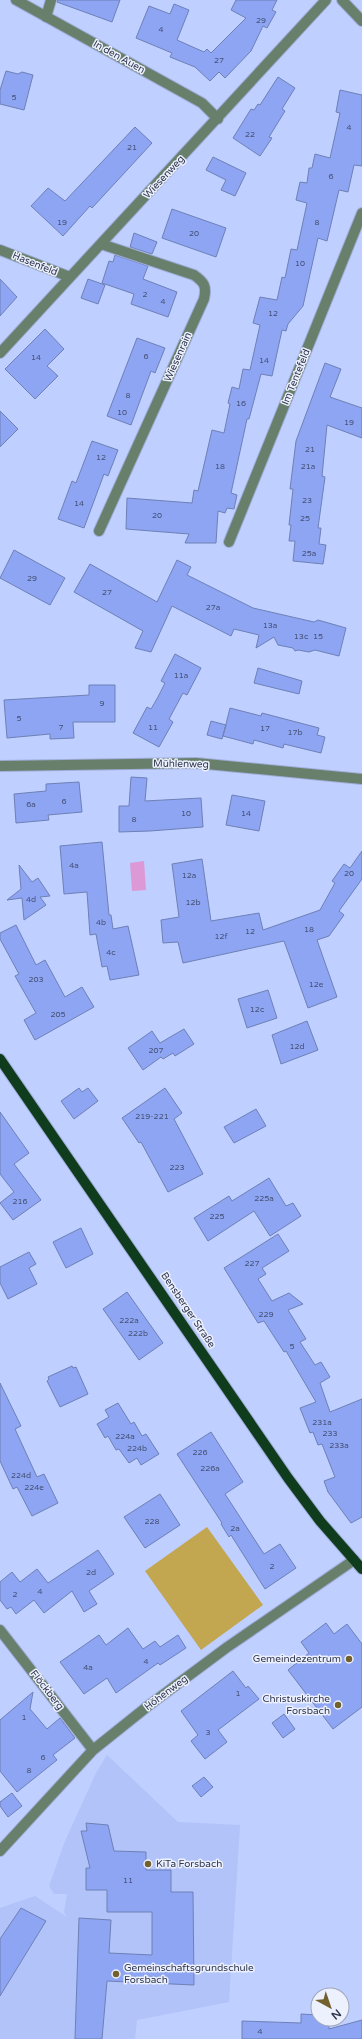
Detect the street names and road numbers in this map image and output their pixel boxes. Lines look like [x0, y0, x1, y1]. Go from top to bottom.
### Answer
street label: In den Auen [91, 38, 147, 76]
street label: Wiesenweg [141, 153, 187, 201]
street label: Hasenfeld [11, 250, 59, 278]
street label: Wiesenrain [162, 330, 194, 384]
street label: Im Tentefeld [279, 347, 313, 407]
street label: Mühlenweg [153, 758, 209, 770]
street label: Bensberger Straße [158, 1270, 218, 1350]
street label: Flöckberg [28, 1668, 66, 1712]
street label: Höhenweg [142, 1673, 190, 1713]

